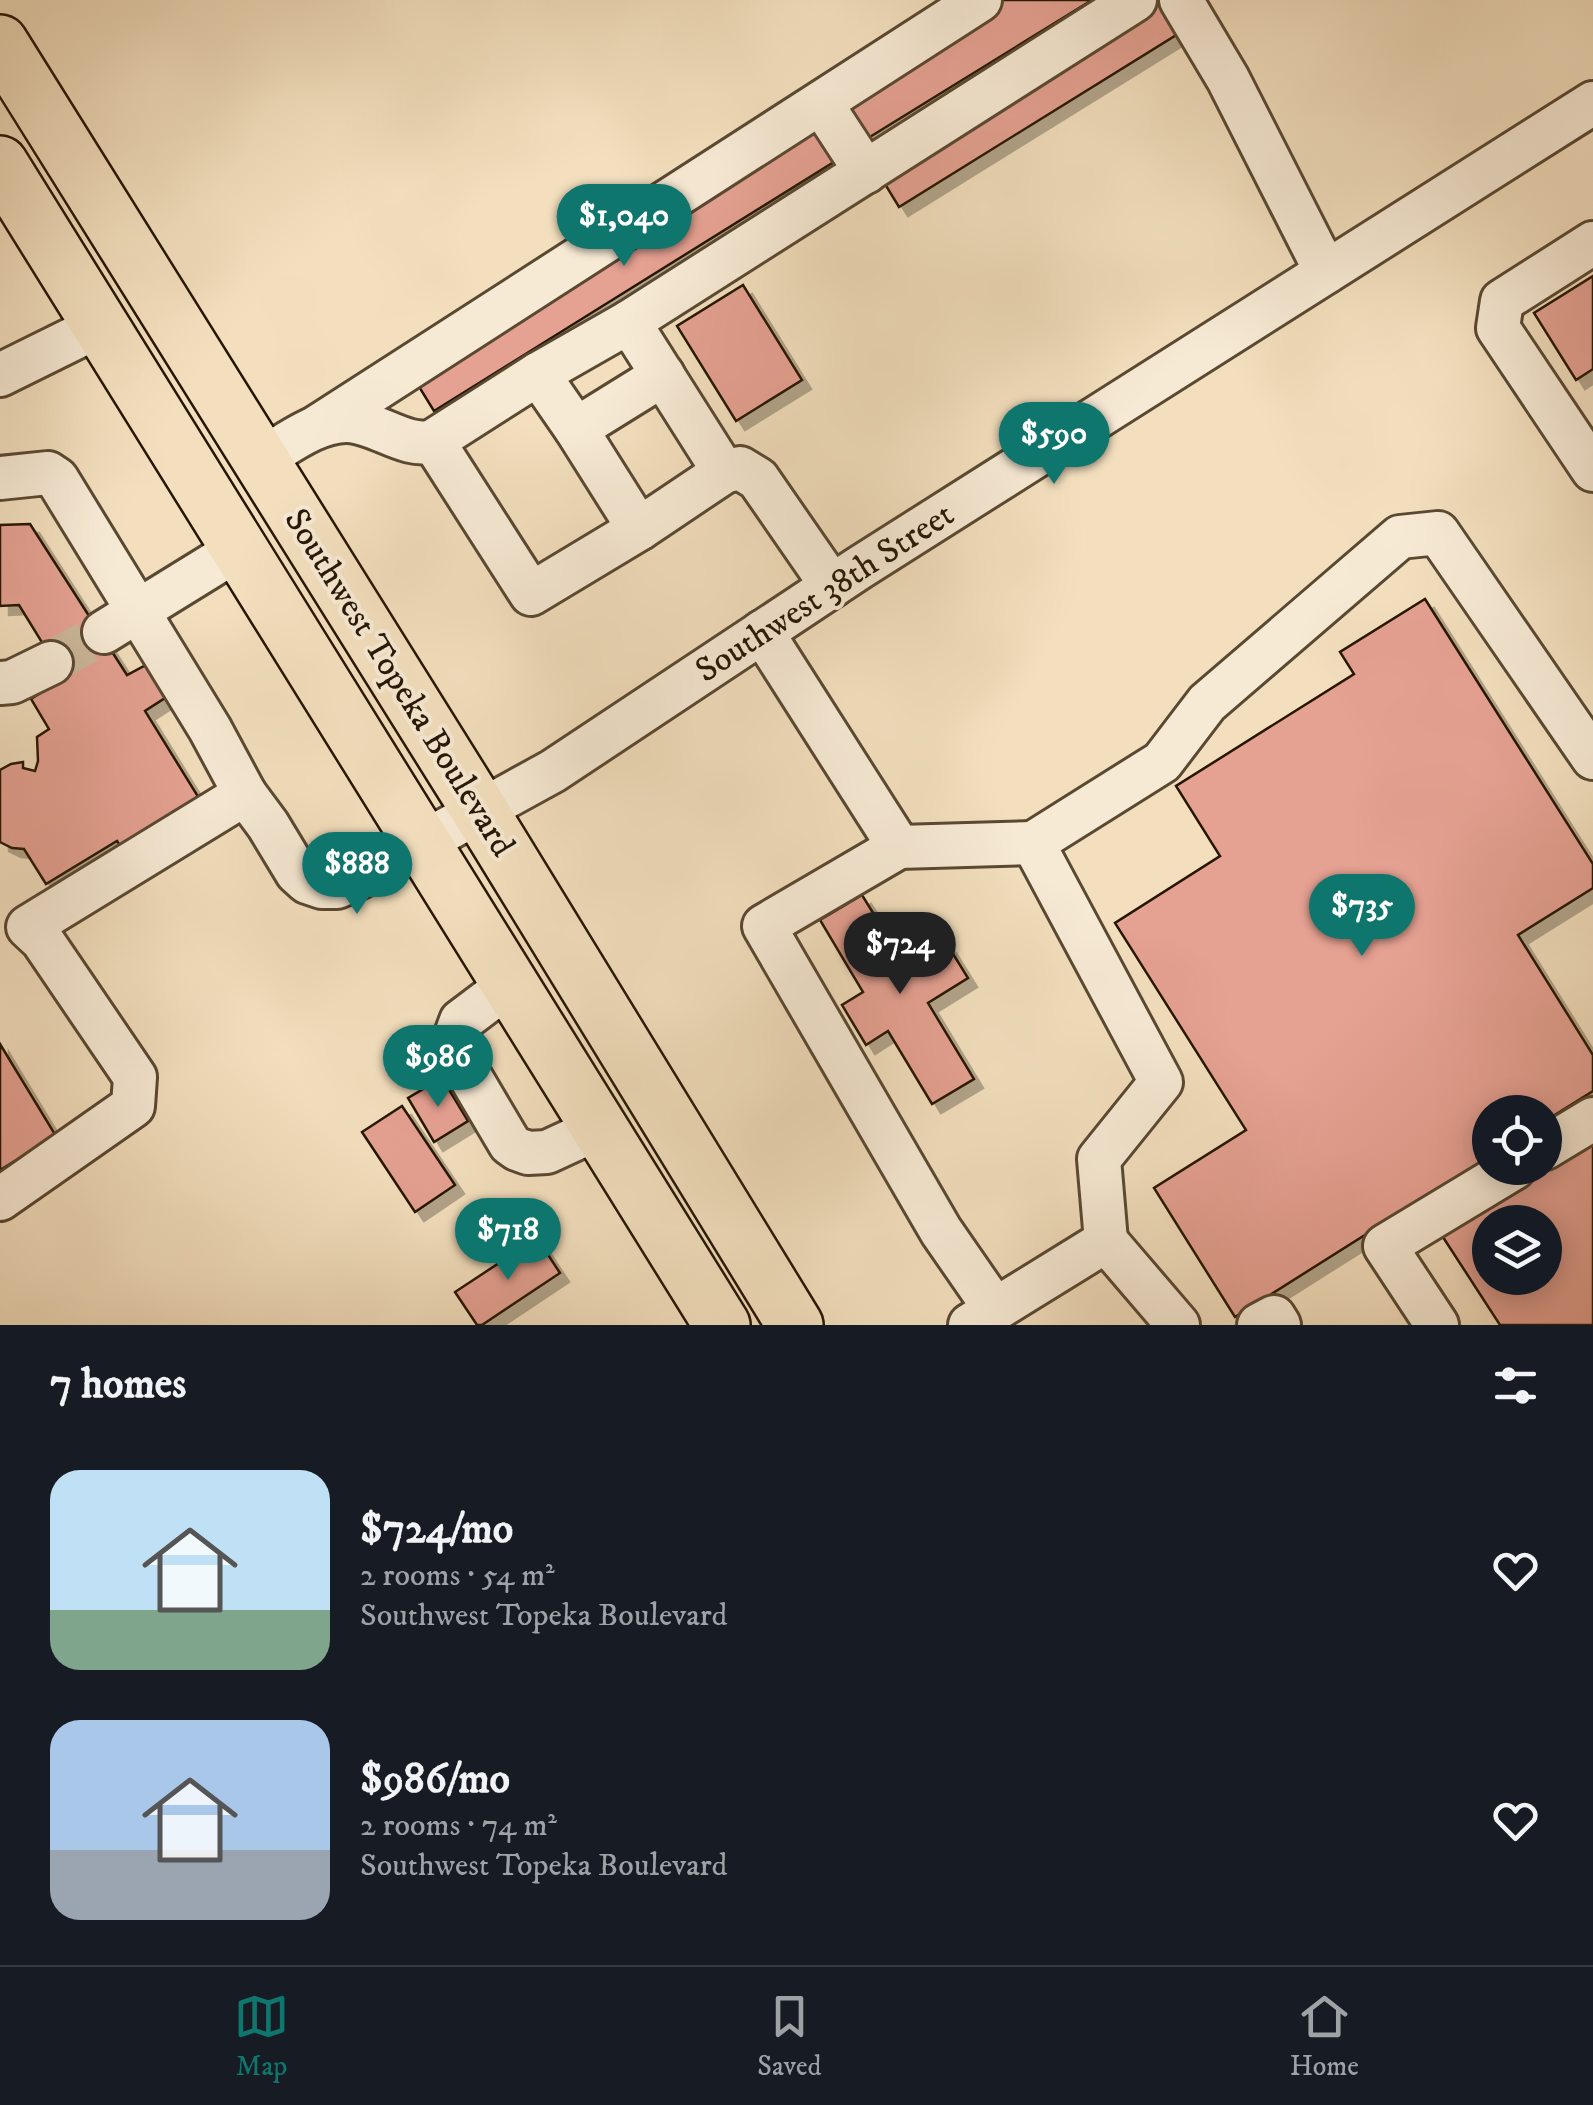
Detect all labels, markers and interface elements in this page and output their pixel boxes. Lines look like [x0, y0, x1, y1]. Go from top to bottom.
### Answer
pin: $1,040 [543, 184, 705, 269]
text: $1,040 [579, 196, 669, 236]
pin: $590 [995, 402, 1113, 487]
text: $590 [1021, 414, 1087, 454]
street label: Southwest 38th Street [688, 493, 962, 693]
street label: Southwest Topeka Boulevard [274, 501, 524, 866]
pin: $888 [298, 832, 416, 917]
text: $888 [324, 844, 390, 884]
pin: $735 [1303, 874, 1421, 959]
text: $735 [1331, 886, 1393, 926]
pin: $724 [841, 912, 959, 997]
text: $724 [866, 924, 934, 964]
pin: $986 [379, 1025, 497, 1110]
text: $986 [405, 1037, 471, 1077]
map controls [1472, 1095, 1562, 1295]
button: locate [1472, 1095, 1562, 1185]
pin: $718 [449, 1198, 567, 1283]
button: layers [1472, 1205, 1562, 1295]
text: $718 [477, 1210, 539, 1250]
icon: filters [1488, 1358, 1543, 1413]
text: 7 homes [50, 1359, 186, 1411]
text: $724/mo [360, 1504, 513, 1556]
icon: home [130, 1510, 250, 1630]
icon: heart [1488, 1543, 1543, 1598]
text: 2 rooms · 54 m² [360, 1556, 555, 1596]
text: Southwest Topeka Boulevard [360, 1596, 728, 1636]
text: $986/mo [360, 1754, 510, 1806]
icon: home [130, 1760, 250, 1880]
icon: heart [1488, 1793, 1543, 1848]
text: 2 rooms · 74 m² [360, 1806, 557, 1846]
text: Southwest Topeka Boulevard [360, 1846, 728, 1886]
tab: Map [234, 1989, 289, 2084]
tab: Saved [757, 1989, 822, 2084]
tab: Home [1290, 1989, 1359, 2084]

